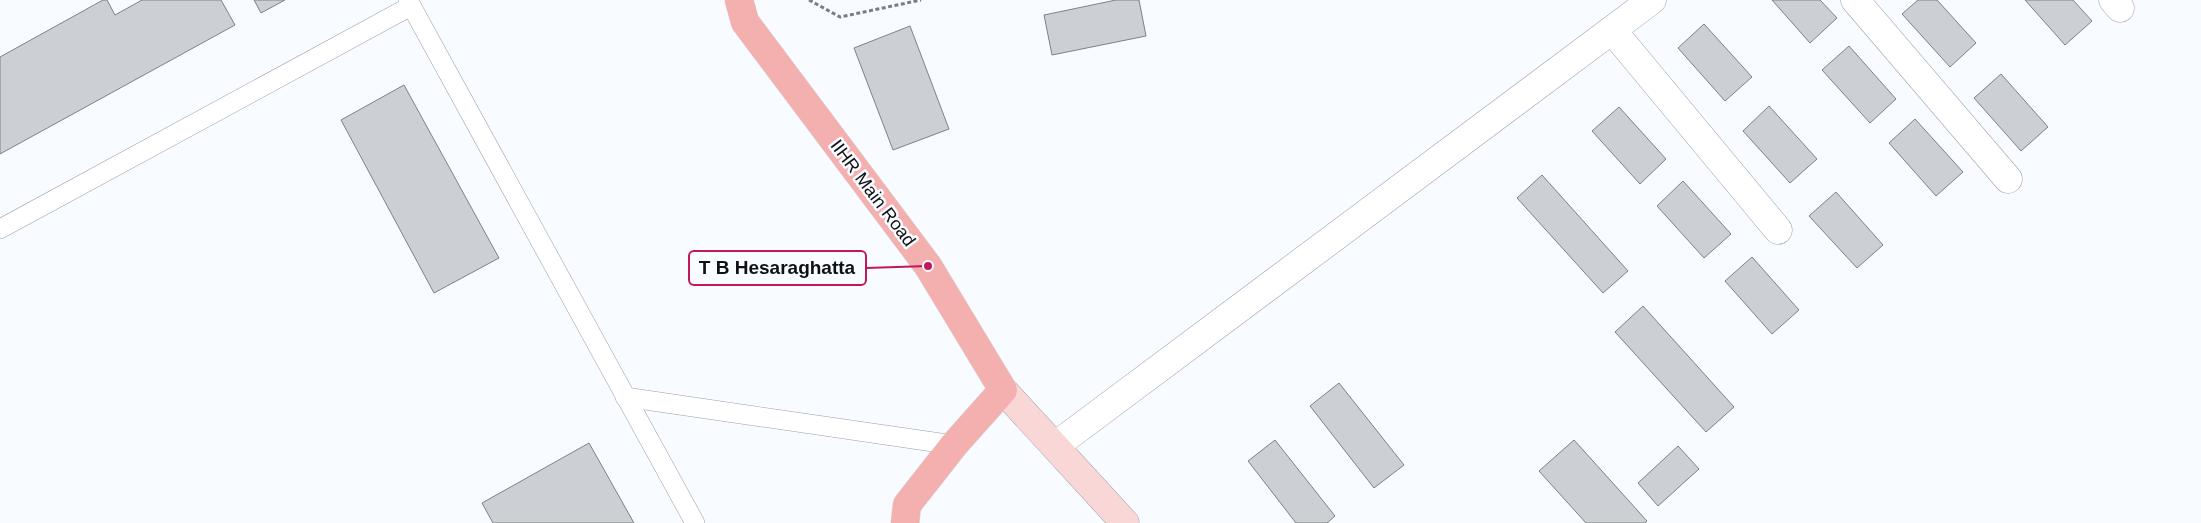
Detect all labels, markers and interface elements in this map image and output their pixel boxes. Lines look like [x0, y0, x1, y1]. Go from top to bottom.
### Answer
street label: IIHR Main Road [826, 136, 920, 250]
callout: T B Hesaraghatta [689, 251, 866, 285]
text: T B Hesaraghatta [699, 257, 856, 278]

